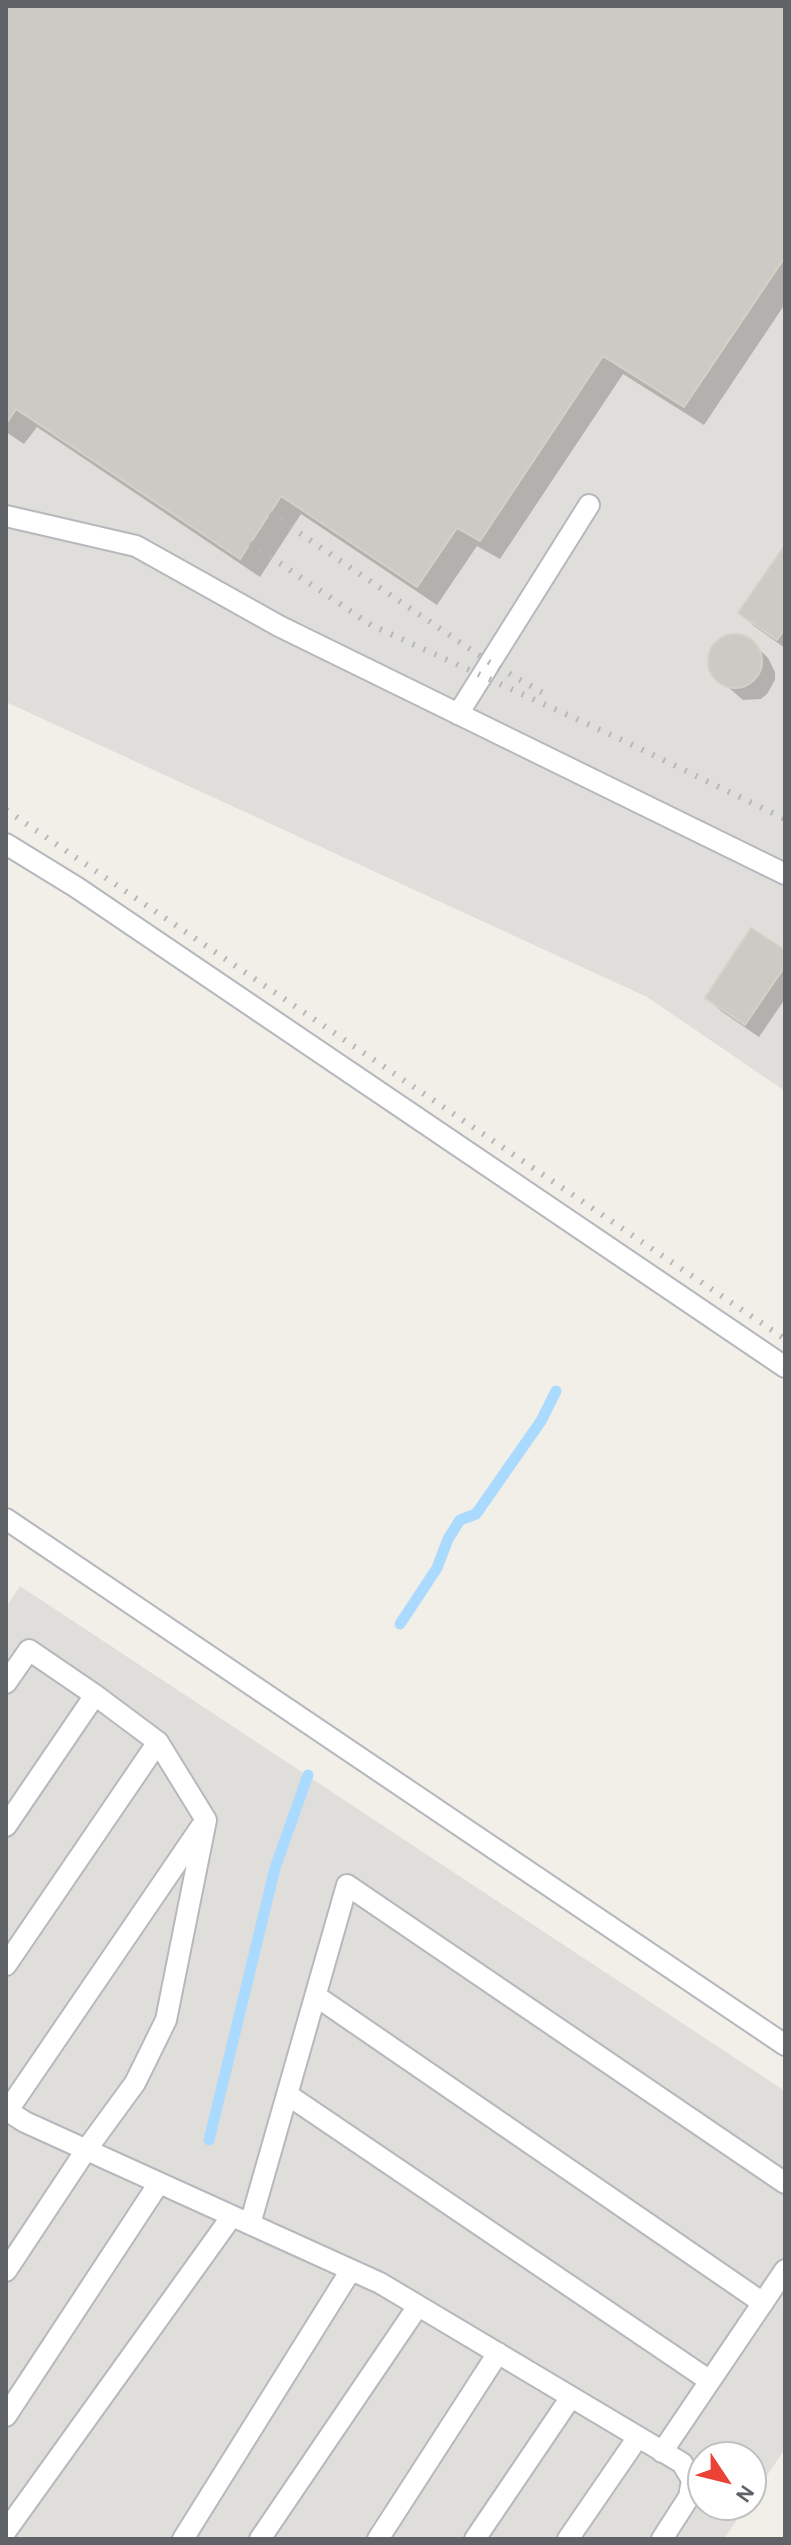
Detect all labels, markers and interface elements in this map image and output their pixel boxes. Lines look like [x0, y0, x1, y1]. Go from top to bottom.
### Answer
north arrow [687, 2441, 767, 2521]
text: N [730, 2480, 760, 2508]

